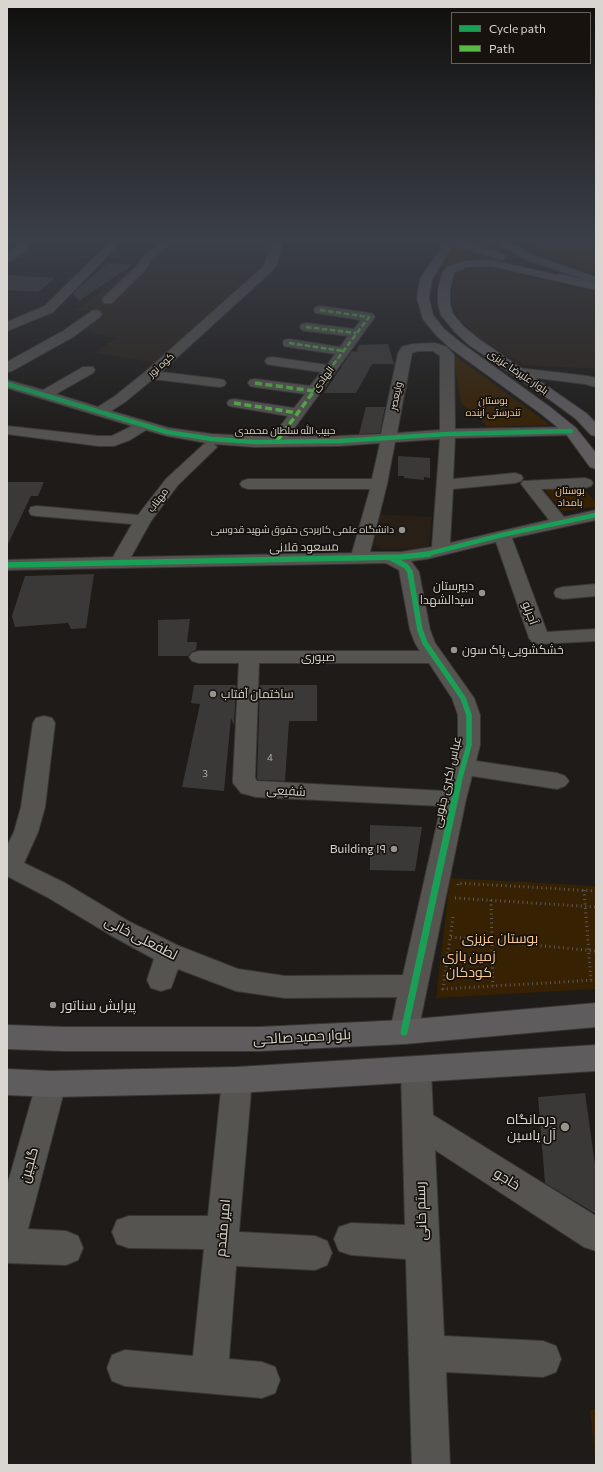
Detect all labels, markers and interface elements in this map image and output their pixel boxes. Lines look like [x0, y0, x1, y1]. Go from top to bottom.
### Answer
legend [451, 12, 591, 64]
text: Cycle path [489, 21, 546, 35]
text: Path [489, 41, 515, 55]
street label: بلوار علیرضا عزیزی [486, 347, 550, 397]
street label: کوه نور [146, 350, 176, 380]
street label: الهادی [310, 364, 336, 394]
street label: ولیعصر [387, 381, 405, 411]
park label: بوستان تندرستی آینده [465, 395, 521, 418]
street label: حبیب الله سلطان محمدی [235, 425, 335, 437]
park label: بوستان بامداد [555, 485, 585, 508]
street label: مهتاب [145, 486, 171, 514]
place label: دانشگاه علمی کاربردی حقوق شهید قدوسی [210, 524, 394, 536]
marker: دانشگاه علمی کاربردی حقوق شهید قدوسی [397, 525, 407, 535]
street label: مسعود قلانی [269, 539, 339, 555]
place label: دبيرستان سیدالشهدا [420, 579, 474, 607]
marker: دبيرستان سیدالشهدا [477, 588, 487, 598]
street label: آجرلو [519, 599, 541, 627]
place label: خشکشویی پاک سون [462, 643, 564, 657]
marker: خشکشویی پاک سون [449, 645, 459, 655]
street label: صبوری [301, 650, 335, 664]
place label: ساختمان آفتاب [221, 687, 294, 701]
marker: ساختمان آفتاب [208, 689, 218, 699]
street label: عباس اکبری جنوبی [430, 735, 464, 829]
house number: 4 [267, 752, 273, 764]
house number: 3 [202, 768, 208, 780]
street label: شفیعی [266, 783, 306, 799]
place label: Building ۱۹ [330, 842, 386, 856]
marker: Building ۱۹ [389, 844, 399, 854]
street label: لطفعلی خانی [102, 912, 180, 964]
park label: بوستان عزیزی [462, 930, 538, 946]
park label: زمین بازی کودکان [442, 948, 496, 980]
place label: پیرایش سناتور [61, 997, 136, 1013]
marker: پیرایش سناتور [48, 1000, 58, 1010]
street label: بلوار حمید صالحی [253, 1026, 351, 1048]
place label: درمانگاه آل یاسین [506, 1111, 556, 1144]
marker: درمانگاه آل یاسین [559, 1121, 571, 1133]
street label: گلچین [16, 1145, 42, 1185]
street label: خاجو [491, 1165, 523, 1193]
street label: رستم خانی [412, 1181, 430, 1241]
street label: امیر مقدم [212, 1198, 234, 1258]

